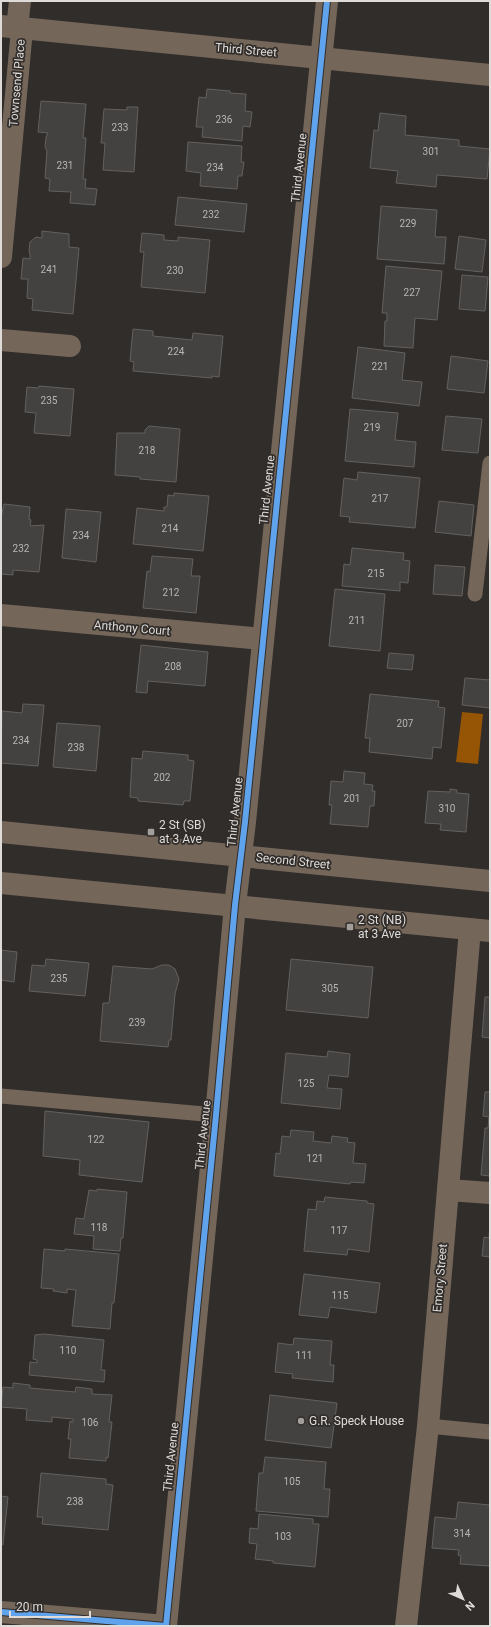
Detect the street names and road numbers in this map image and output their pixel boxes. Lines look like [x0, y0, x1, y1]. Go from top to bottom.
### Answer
street label: Townsend Place [6, 39, 28, 127]
street label: Third Street [214, 40, 278, 60]
street label: Third Avenue [288, 133, 310, 203]
street label: Third Avenue [256, 455, 278, 525]
street label: Anthony Court [93, 618, 171, 638]
street label: Third Avenue [224, 777, 246, 847]
street label: Second Street [255, 850, 331, 872]
street label: Third Avenue [192, 1100, 214, 1170]
street label: Emory Street [430, 1243, 450, 1313]
street label: Third Avenue [160, 1422, 182, 1492]

